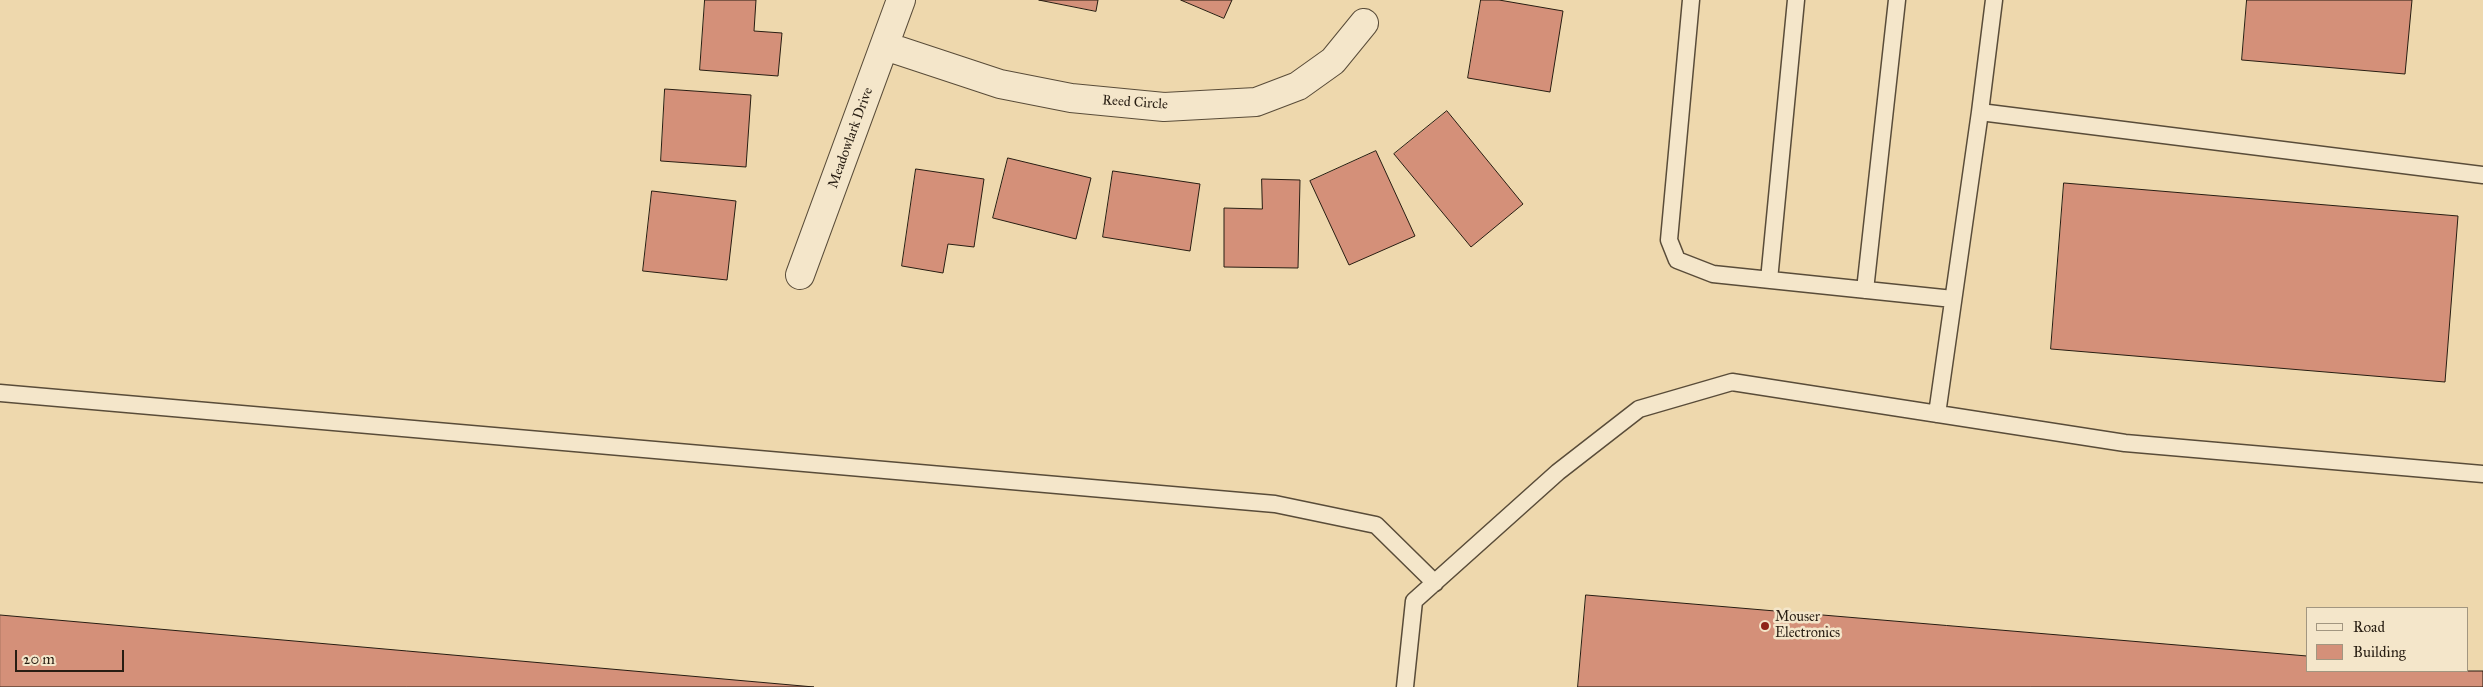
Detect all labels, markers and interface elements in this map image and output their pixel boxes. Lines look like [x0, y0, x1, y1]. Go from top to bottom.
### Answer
street label: Meadowlark Drive [825, 85, 877, 191]
street label: Reed Circle [1102, 92, 1168, 114]
legend [2306, 607, 2468, 672]
place label: Mouser Electronics [1775, 610, 1840, 642]
text: Road [2353, 618, 2385, 636]
marker: Mouser Electronics [1759, 620, 1771, 632]
scale bar [18, 640, 126, 672]
text: Building [2353, 643, 2406, 661]
text: 20 m [23, 650, 55, 668]

